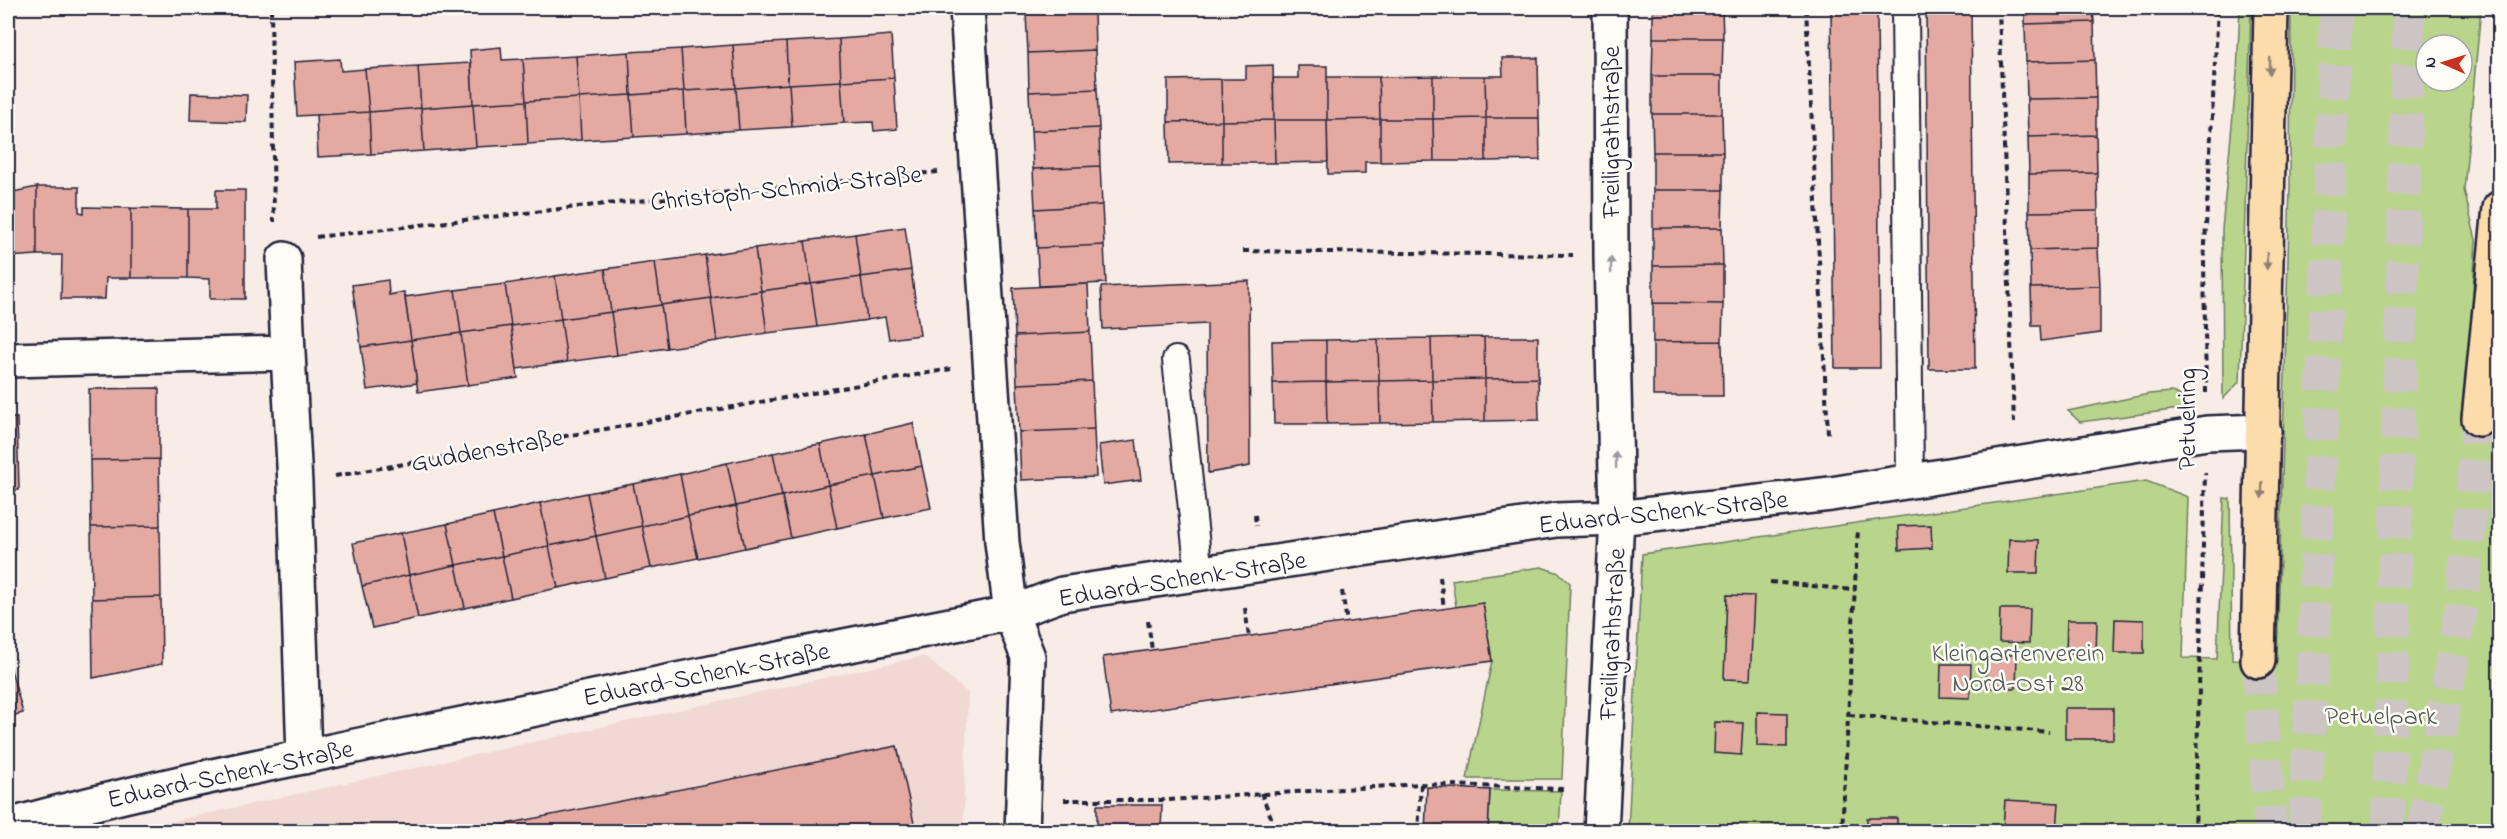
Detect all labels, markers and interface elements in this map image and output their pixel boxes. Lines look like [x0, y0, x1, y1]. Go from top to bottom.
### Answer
north arrow [2414, 33, 2474, 93]
street label: Freiligrathstraße [1594, 45, 1632, 219]
one-way arrow [2265, 56, 2275, 75]
text: N [2419, 56, 2443, 68]
street label: Christoph-Schmid-Straße [649, 157, 924, 223]
one-way arrow [2262, 251, 2272, 270]
one-way arrow [1607, 255, 1616, 274]
street label: Petuelring [2170, 368, 2208, 470]
street label: Guddenstraße [408, 420, 567, 484]
one-way arrow [1611, 450, 1620, 469]
one-way arrow [2258, 480, 2267, 499]
street label: Eduard-Schenk-Straße [1537, 482, 1790, 546]
street label: Eduard-Schenk-Straße [1056, 543, 1310, 619]
street label: Freiligrathstraße [1590, 547, 1637, 722]
street label: Eduard-Schenk-Straße [580, 633, 834, 719]
park label: Kleingartenverein Nord-Ost 28 [1932, 636, 2104, 704]
park label: Petuelpark [2325, 699, 2438, 737]
street label: Eduard-Schenk-Straße [104, 731, 357, 821]

